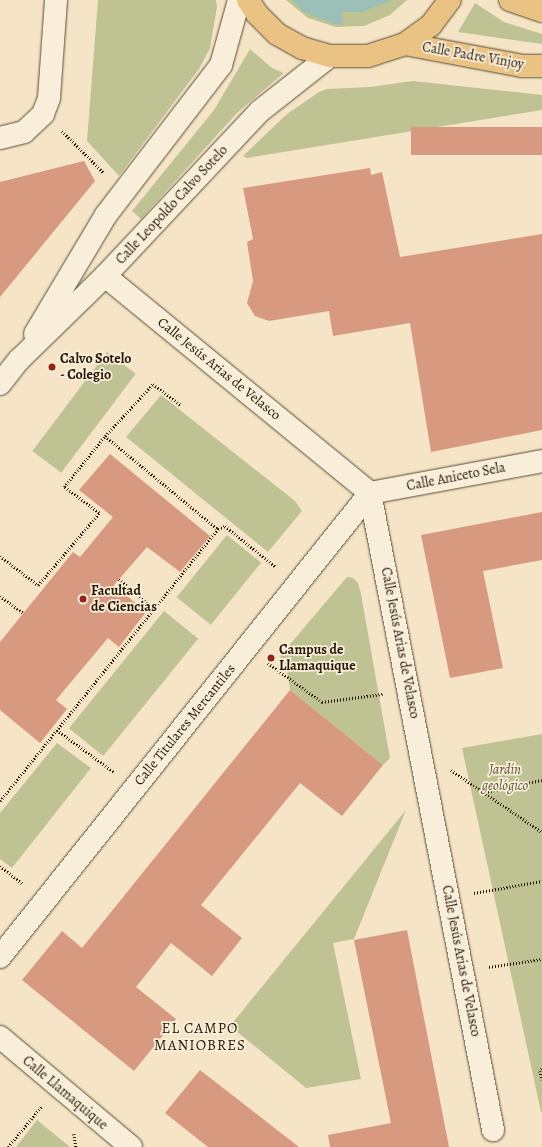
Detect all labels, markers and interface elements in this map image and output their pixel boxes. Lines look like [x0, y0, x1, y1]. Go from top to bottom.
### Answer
street label: Calle Padre Vinjoy [421, 39, 525, 73]
street label: Calle Leopoldo Calvo Sotelo [113, 142, 231, 268]
street label: Calle Jesús Arias de Velasco [154, 314, 284, 424]
place label: Calvo Sotelo - Colegio [60, 351, 132, 384]
marker: Calvo Sotelo - Colegio [47, 362, 57, 372]
street label: Calle Aniceto Sela [405, 459, 507, 495]
street label: Calle Jesús Arias de Velasco [377, 566, 423, 720]
place label: Facultad de Ciencias [91, 583, 157, 616]
marker: Facultad de Ciencias [78, 594, 88, 604]
place label: Campus de Llamaquique [279, 642, 356, 674]
marker: Campus de Llamaquique [266, 653, 276, 663]
street label: Calle Titulares Mercantiles [131, 661, 239, 789]
park label: Jardín geológico [482, 762, 528, 794]
street label: Calle Jesús Arias de Velasco [438, 884, 484, 1038]
district label: EL CAMPO MANIOBRES [154, 1019, 246, 1054]
street label: Calle Llamaquique [19, 1052, 111, 1134]

